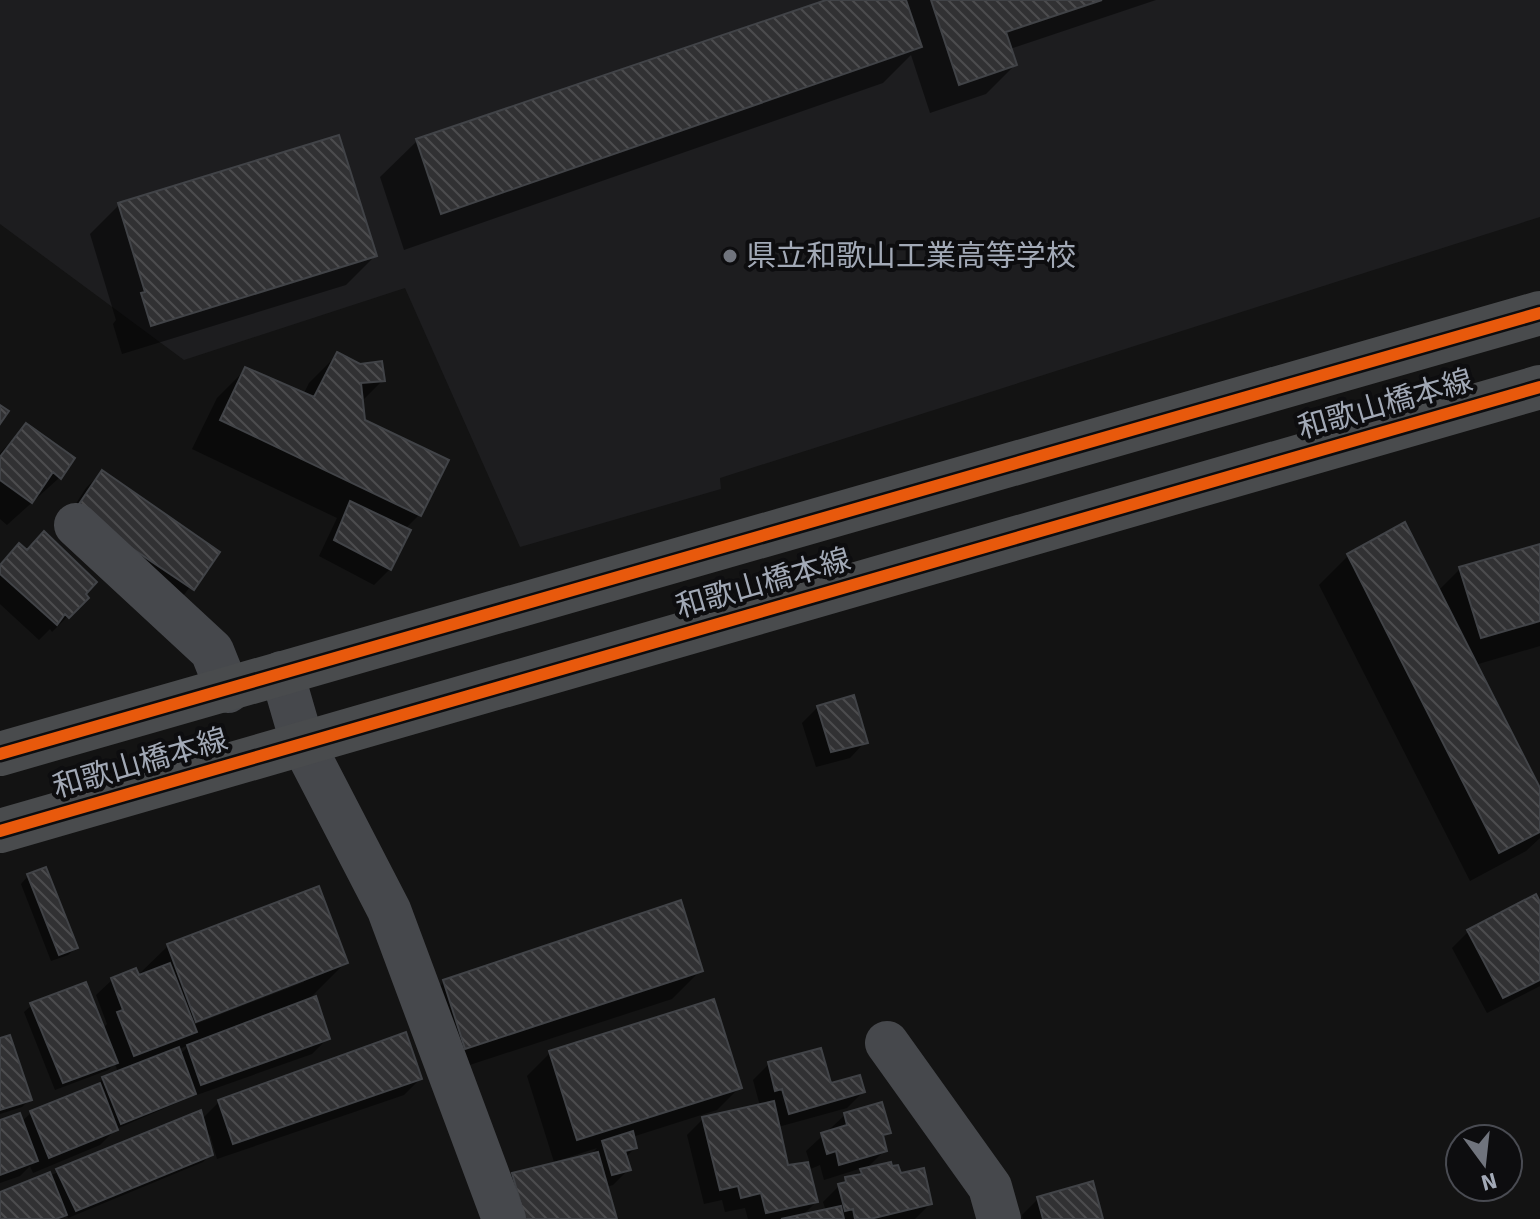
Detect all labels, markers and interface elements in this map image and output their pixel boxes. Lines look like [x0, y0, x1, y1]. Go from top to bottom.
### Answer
place label: 県立和歌山工業高等学校 [746, 238, 1076, 275]
marker: 県立和歌山工業高等学校 [721, 247, 739, 265]
street label: 和歌山橋本線 [1294, 362, 1477, 447]
street label: 和歌山橋本線 [672, 541, 855, 626]
street label: 和歌山橋本線 [49, 721, 232, 806]
north arrow [1444, 1123, 1524, 1203]
text: N [1478, 1167, 1500, 1197]

